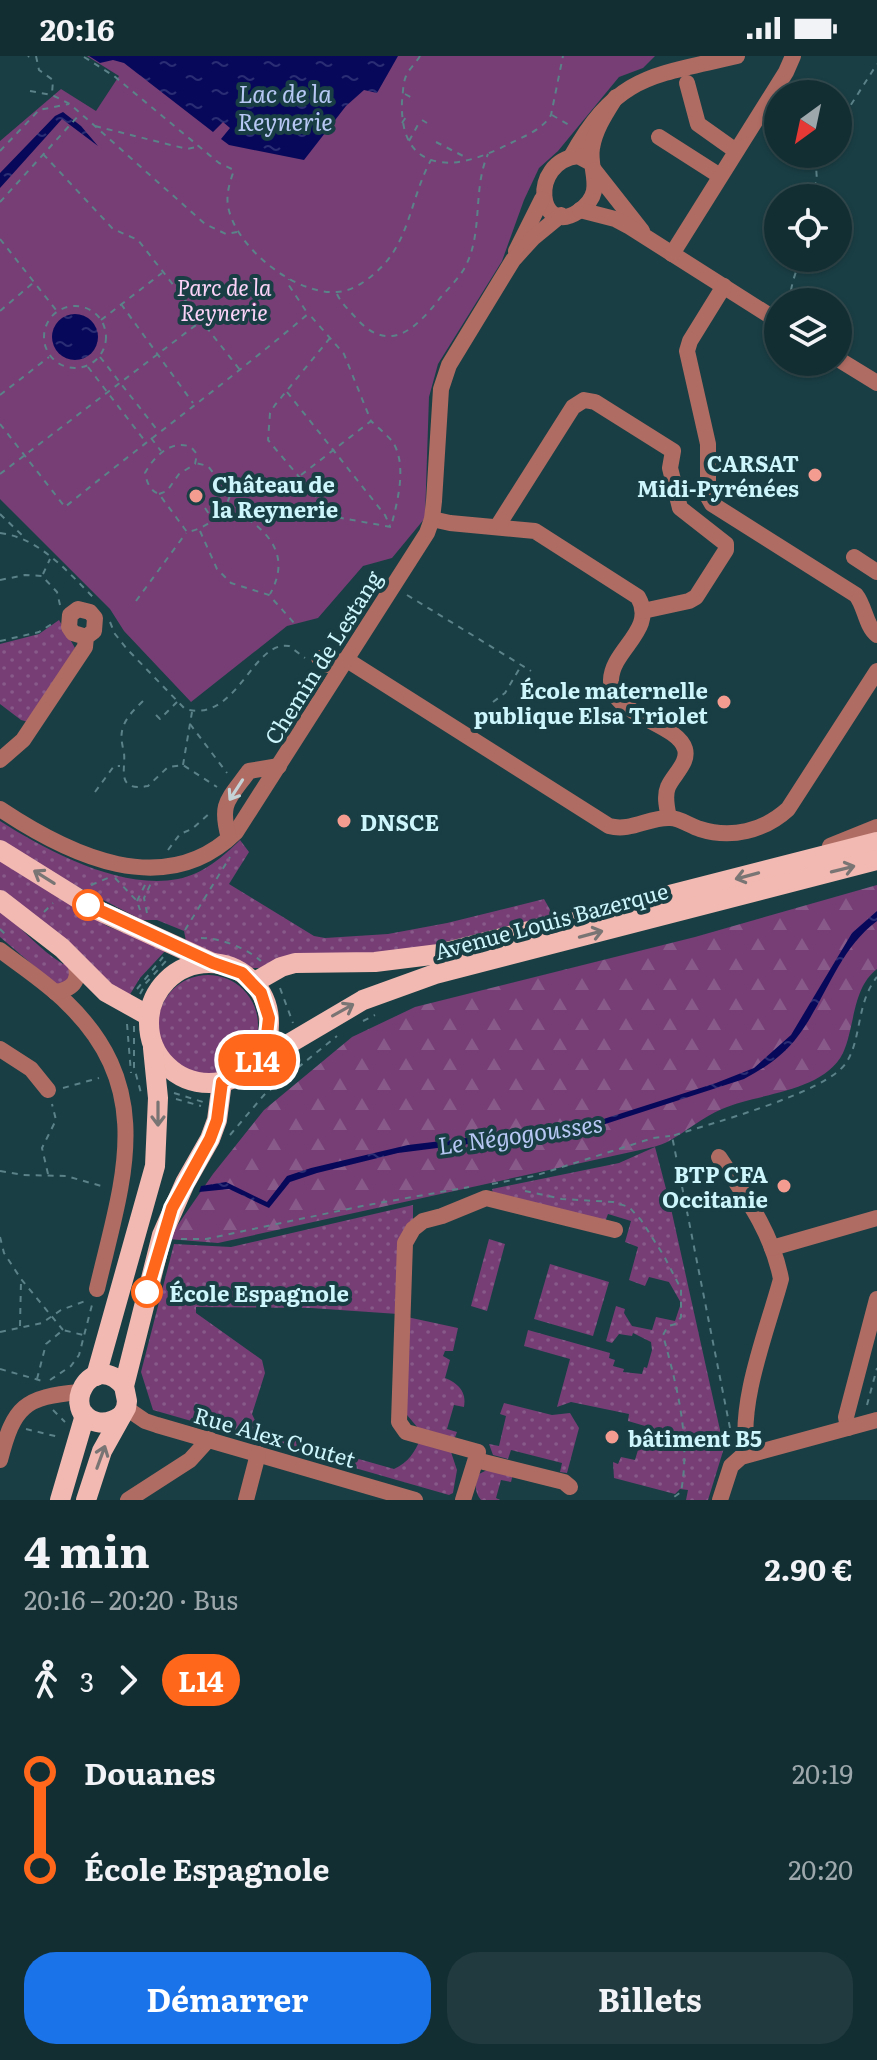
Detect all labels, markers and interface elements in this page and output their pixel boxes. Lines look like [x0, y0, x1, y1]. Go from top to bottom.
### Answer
text: 20:16 [40, 6, 114, 50]
water label: Lac de la Reynerie [237, 75, 333, 138]
north arrow [764, 80, 852, 168]
map controls [764, 80, 852, 376]
button: locate [764, 184, 852, 272]
park label: Parc de la Reynerie [176, 270, 272, 328]
button: layers [764, 288, 852, 376]
place label: CARSAT Midi-Pyrénées [637, 446, 799, 504]
marker: CARSAT Midi-Pyrénées [806, 466, 824, 484]
place label: Château de la Reynerie [212, 467, 338, 525]
marker: Château de la Reynerie [187, 487, 205, 505]
street label: Chemin de Lestang [255, 563, 389, 750]
place label: École maternelle publique Elsa Triolet [474, 673, 708, 731]
marker: École maternelle publique Elsa Triolet [715, 693, 733, 711]
one-way arrow [228, 778, 244, 800]
place label: DNSCE [360, 805, 439, 838]
marker: DNSCE [335, 812, 353, 830]
one-way arrow [829, 860, 855, 875]
one-way arrow [33, 869, 56, 885]
one-way arrow [735, 869, 761, 884]
street label: Avenue Louis Bazerque [430, 873, 672, 967]
unlabelled marker [73, 890, 103, 920]
one-way arrow [577, 926, 603, 941]
one-way arrow [331, 1002, 354, 1018]
line badge: L14 [211, 1034, 303, 1086]
text: L14 [234, 1039, 280, 1081]
one-way arrow [150, 1100, 166, 1127]
water label: Le Négogousses [435, 1104, 605, 1162]
place label: BTP CFA Occitanie [662, 1157, 768, 1215]
marker: BTP CFA Occitanie [775, 1177, 793, 1195]
place label: École Espagnole [169, 1276, 349, 1309]
marker: École Espagnole [132, 1277, 162, 1307]
street label: Rue Alex Coutet [190, 1397, 360, 1475]
place label: bâtiment B5 [628, 1421, 762, 1454]
marker: bâtiment B5 [603, 1428, 621, 1446]
one-way arrow [95, 1445, 109, 1470]
text: 4 min [24, 1516, 150, 1582]
text: 2.90 € [764, 1546, 853, 1590]
text: 20:16 – 20:20 · Bus [24, 1579, 238, 1618]
icon: walk [24, 1658, 68, 1702]
icon: forward [106, 1658, 150, 1702]
text: L14 [178, 1659, 224, 1701]
text: 3 [80, 1661, 94, 1700]
text: Douanes [84, 1750, 215, 1794]
text: 20:19 [792, 1753, 853, 1792]
text: École Espagnole [84, 1846, 329, 1890]
text: 20:20 [788, 1849, 853, 1888]
button: Démarrer [24, 1952, 431, 2044]
button: Billets [447, 1952, 853, 2044]

